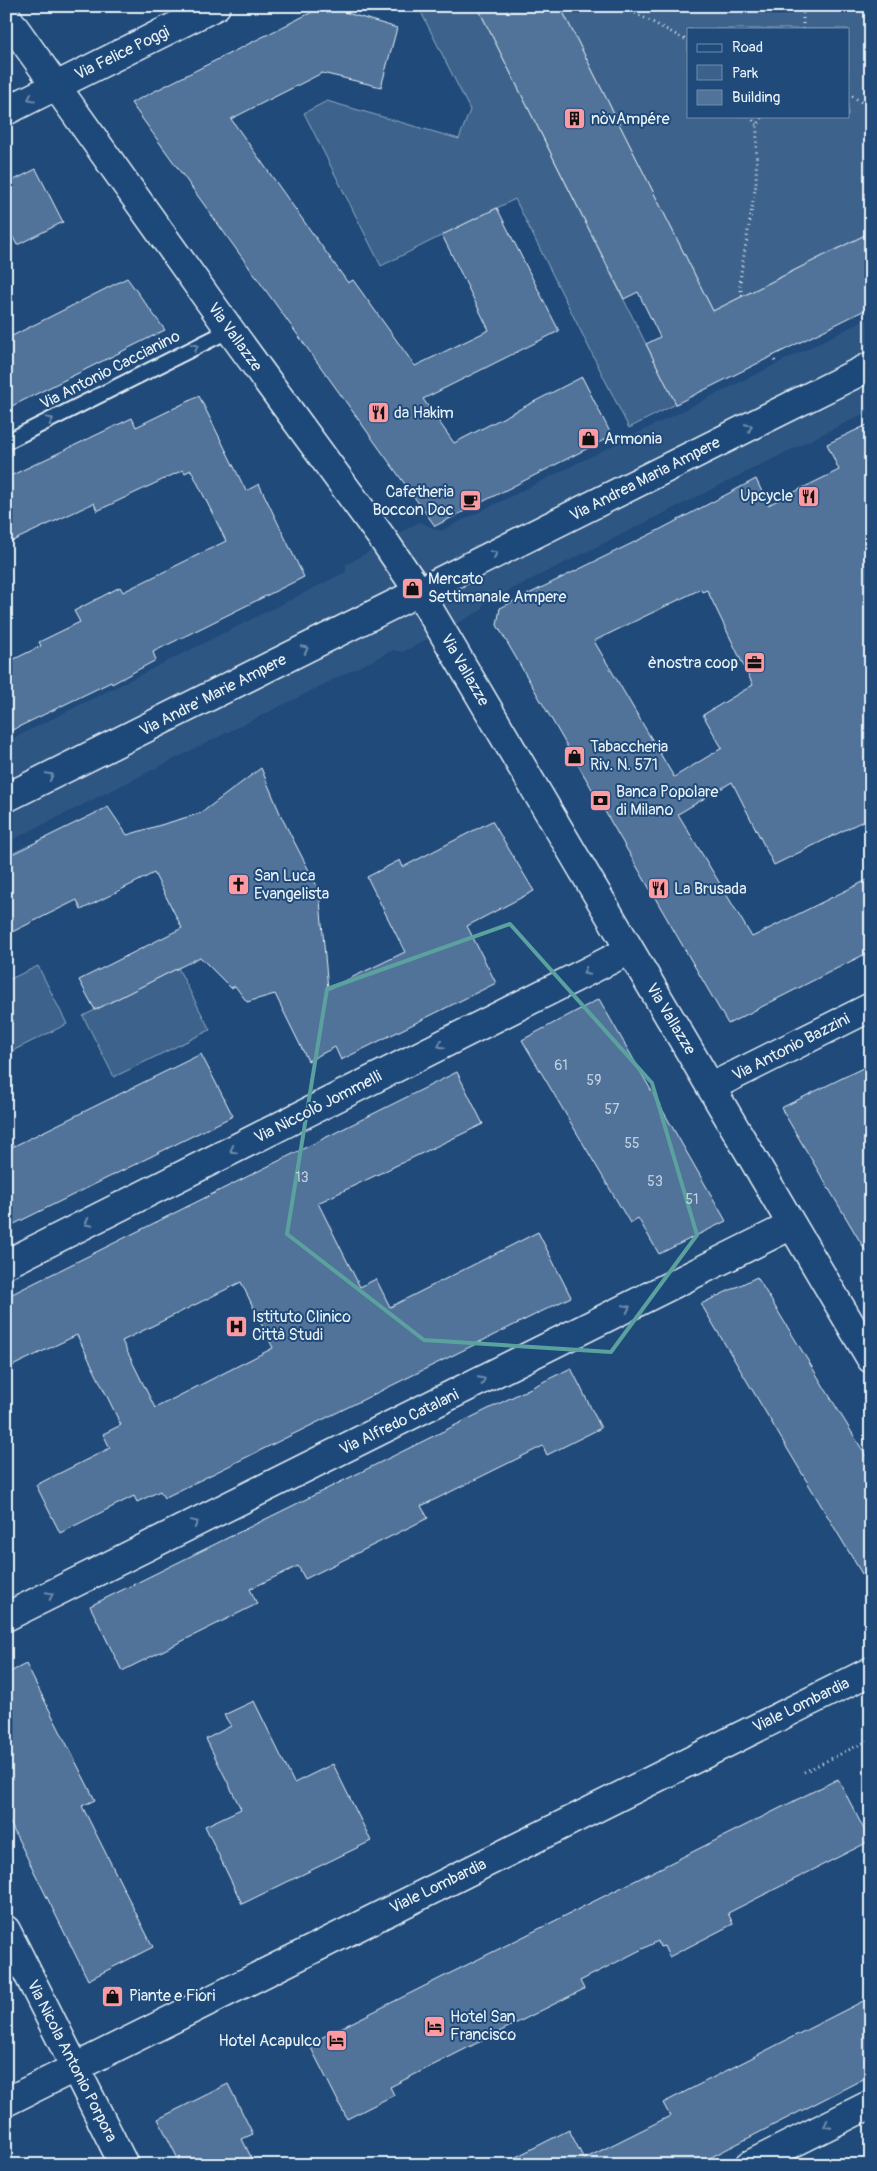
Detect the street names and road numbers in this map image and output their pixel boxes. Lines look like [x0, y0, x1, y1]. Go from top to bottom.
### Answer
street label: Via Felice Poggi [71, 21, 173, 85]
street label: Via Vallazze [203, 299, 267, 375]
street label: Via Antonio Caccianino [37, 326, 184, 414]
street label: Via Andrea Maria Ampere [566, 432, 724, 526]
street label: Via Vallazze [436, 630, 494, 710]
street label: Via Andre' Marie Ampere [136, 649, 290, 741]
street label: Via Vallazze [642, 980, 700, 1059]
street label: Via Antonio Bazzini [729, 1009, 853, 1085]
street label: Via Niccolò Jommelli [251, 1066, 385, 1148]
street label: Via Alfredo Catalani [336, 1384, 462, 1460]
street label: Viale Lombardia [749, 1673, 853, 1737]
street label: Viale Lombardia [386, 1854, 490, 1918]
street label: Via Nicola Antonio Porpora [22, 1977, 122, 2145]

